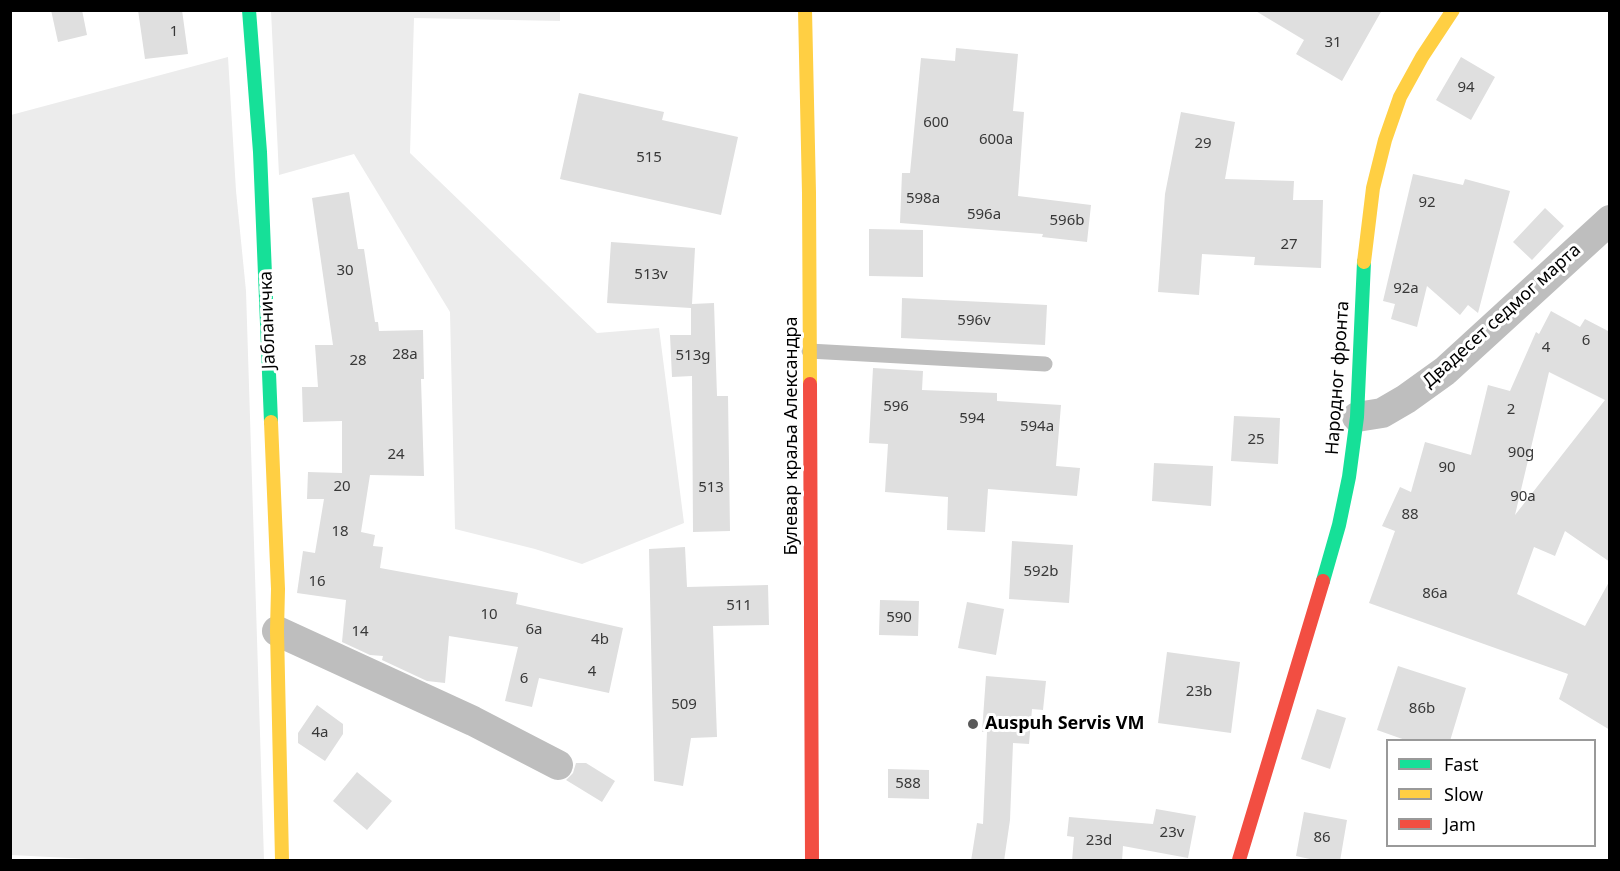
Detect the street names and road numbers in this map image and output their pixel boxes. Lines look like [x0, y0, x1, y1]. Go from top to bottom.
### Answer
street label: Двадесет седмог марта [1419, 239, 1585, 393]
street label: Јабланичка [255, 271, 281, 369]
street label: Народног фронта [1322, 300, 1354, 456]
street label: Булевар краља Александра [781, 316, 803, 556]

